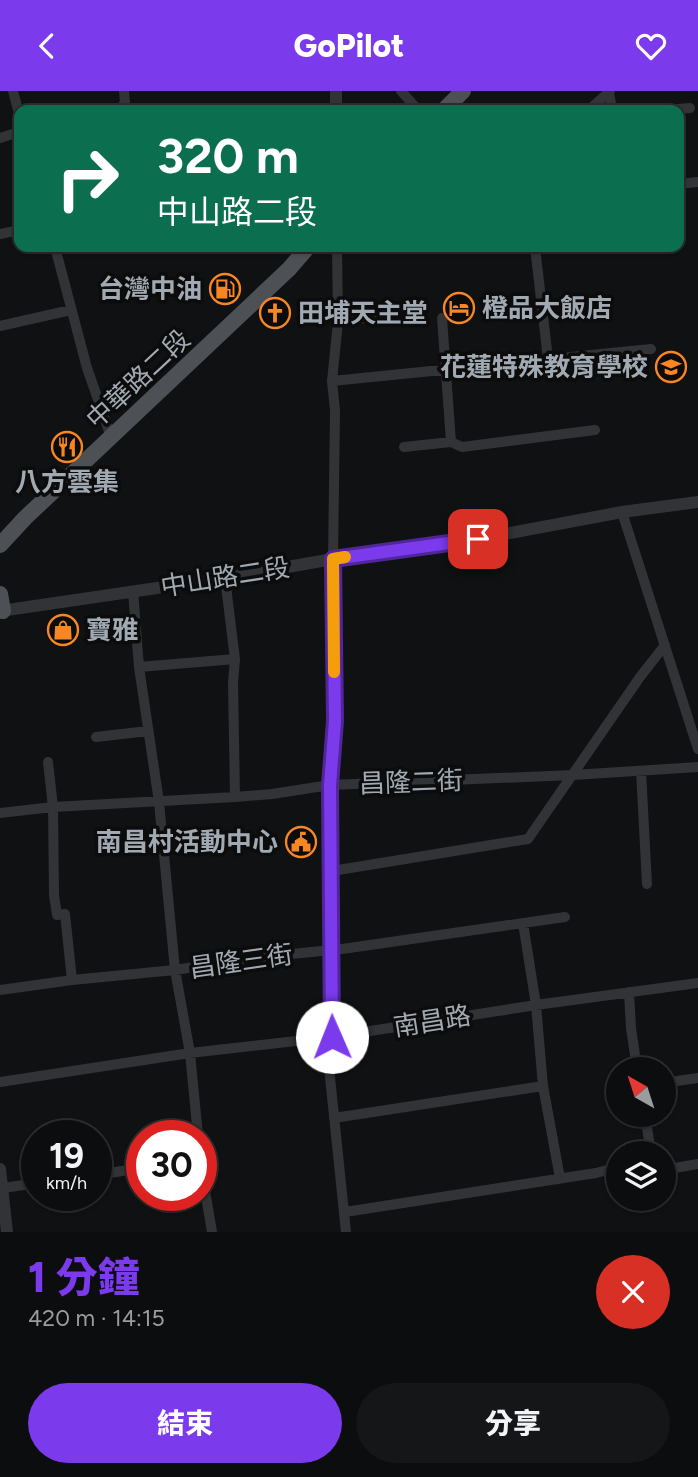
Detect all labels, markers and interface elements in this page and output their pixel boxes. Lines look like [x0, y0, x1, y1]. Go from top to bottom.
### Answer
icon: back [28, 27, 66, 65]
text: GoPilot [294, 27, 404, 65]
icon: heart [632, 27, 670, 65]
text: 320 m [157, 126, 299, 185]
icon: right [42, 133, 133, 224]
text: 中山路二段 [157, 193, 317, 231]
fuel station icon: 台灣中油 [208, 272, 242, 306]
place label: 台灣中油 [98, 273, 202, 305]
hotel icon: 橙品大飯店 [442, 291, 476, 325]
place label: 橙品大飯店 [482, 292, 612, 324]
church icon: 田埔天主堂 [258, 296, 292, 330]
place label: 田埔天主堂 [298, 297, 428, 329]
street label: 中華路二段 [80, 323, 196, 435]
school or university icon: 花蓮特殊教育學校 [654, 350, 688, 384]
place label: 花蓮特殊教育學校 [440, 351, 648, 383]
restaurant icon: 八方雲集 [50, 430, 84, 464]
place label: 八方雲集 [15, 466, 119, 498]
pin [448, 509, 508, 569]
icon: arrive [459, 520, 497, 558]
street label: 中山路二段 [158, 551, 292, 603]
shop icon: 寶雅 [46, 613, 80, 647]
place label: 寶雅 [86, 614, 138, 646]
street label: 昌隆二街 [358, 764, 464, 800]
public building icon: 南昌村活動中心 [284, 825, 318, 859]
place label: 南昌村活動中心 [96, 826, 278, 858]
street label: 昌隆三街 [187, 938, 295, 984]
street label: 南昌路 [391, 999, 473, 1043]
position arrow [295, 1000, 369, 1074]
north arrow [606, 1057, 676, 1127]
map controls [606, 1057, 676, 1211]
speed limit sign: 30 [126, 1120, 217, 1211]
text: 19 [49, 1135, 84, 1177]
button: layers [606, 1141, 676, 1211]
text: km/h [46, 1172, 87, 1194]
text: 1 分鐘 [28, 1252, 140, 1303]
button: close [596, 1255, 670, 1329]
text: 420 m · 14:15 [28, 1304, 165, 1332]
button: 結束 [28, 1383, 342, 1463]
button: 分享 [356, 1383, 670, 1463]

